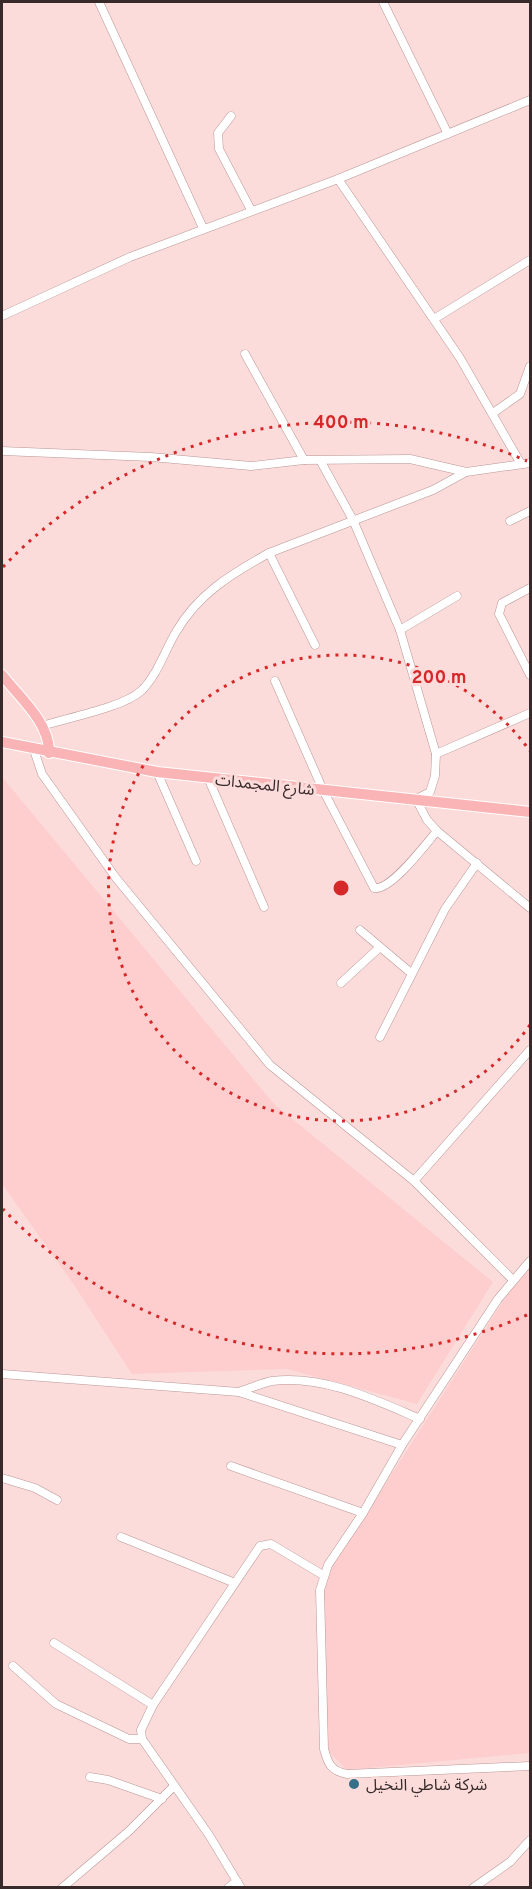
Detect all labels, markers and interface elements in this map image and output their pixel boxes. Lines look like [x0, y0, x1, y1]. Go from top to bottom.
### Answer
text: 400 m [313, 412, 369, 435]
text: 200 m [411, 667, 467, 690]
street label: شارع المجمدات [214, 771, 315, 802]
centre of rings [331, 878, 351, 898]
place label: شركة شاطي النخيل [366, 1776, 487, 1797]
marker: شركة شاطي النخيل [347, 1777, 361, 1791]

